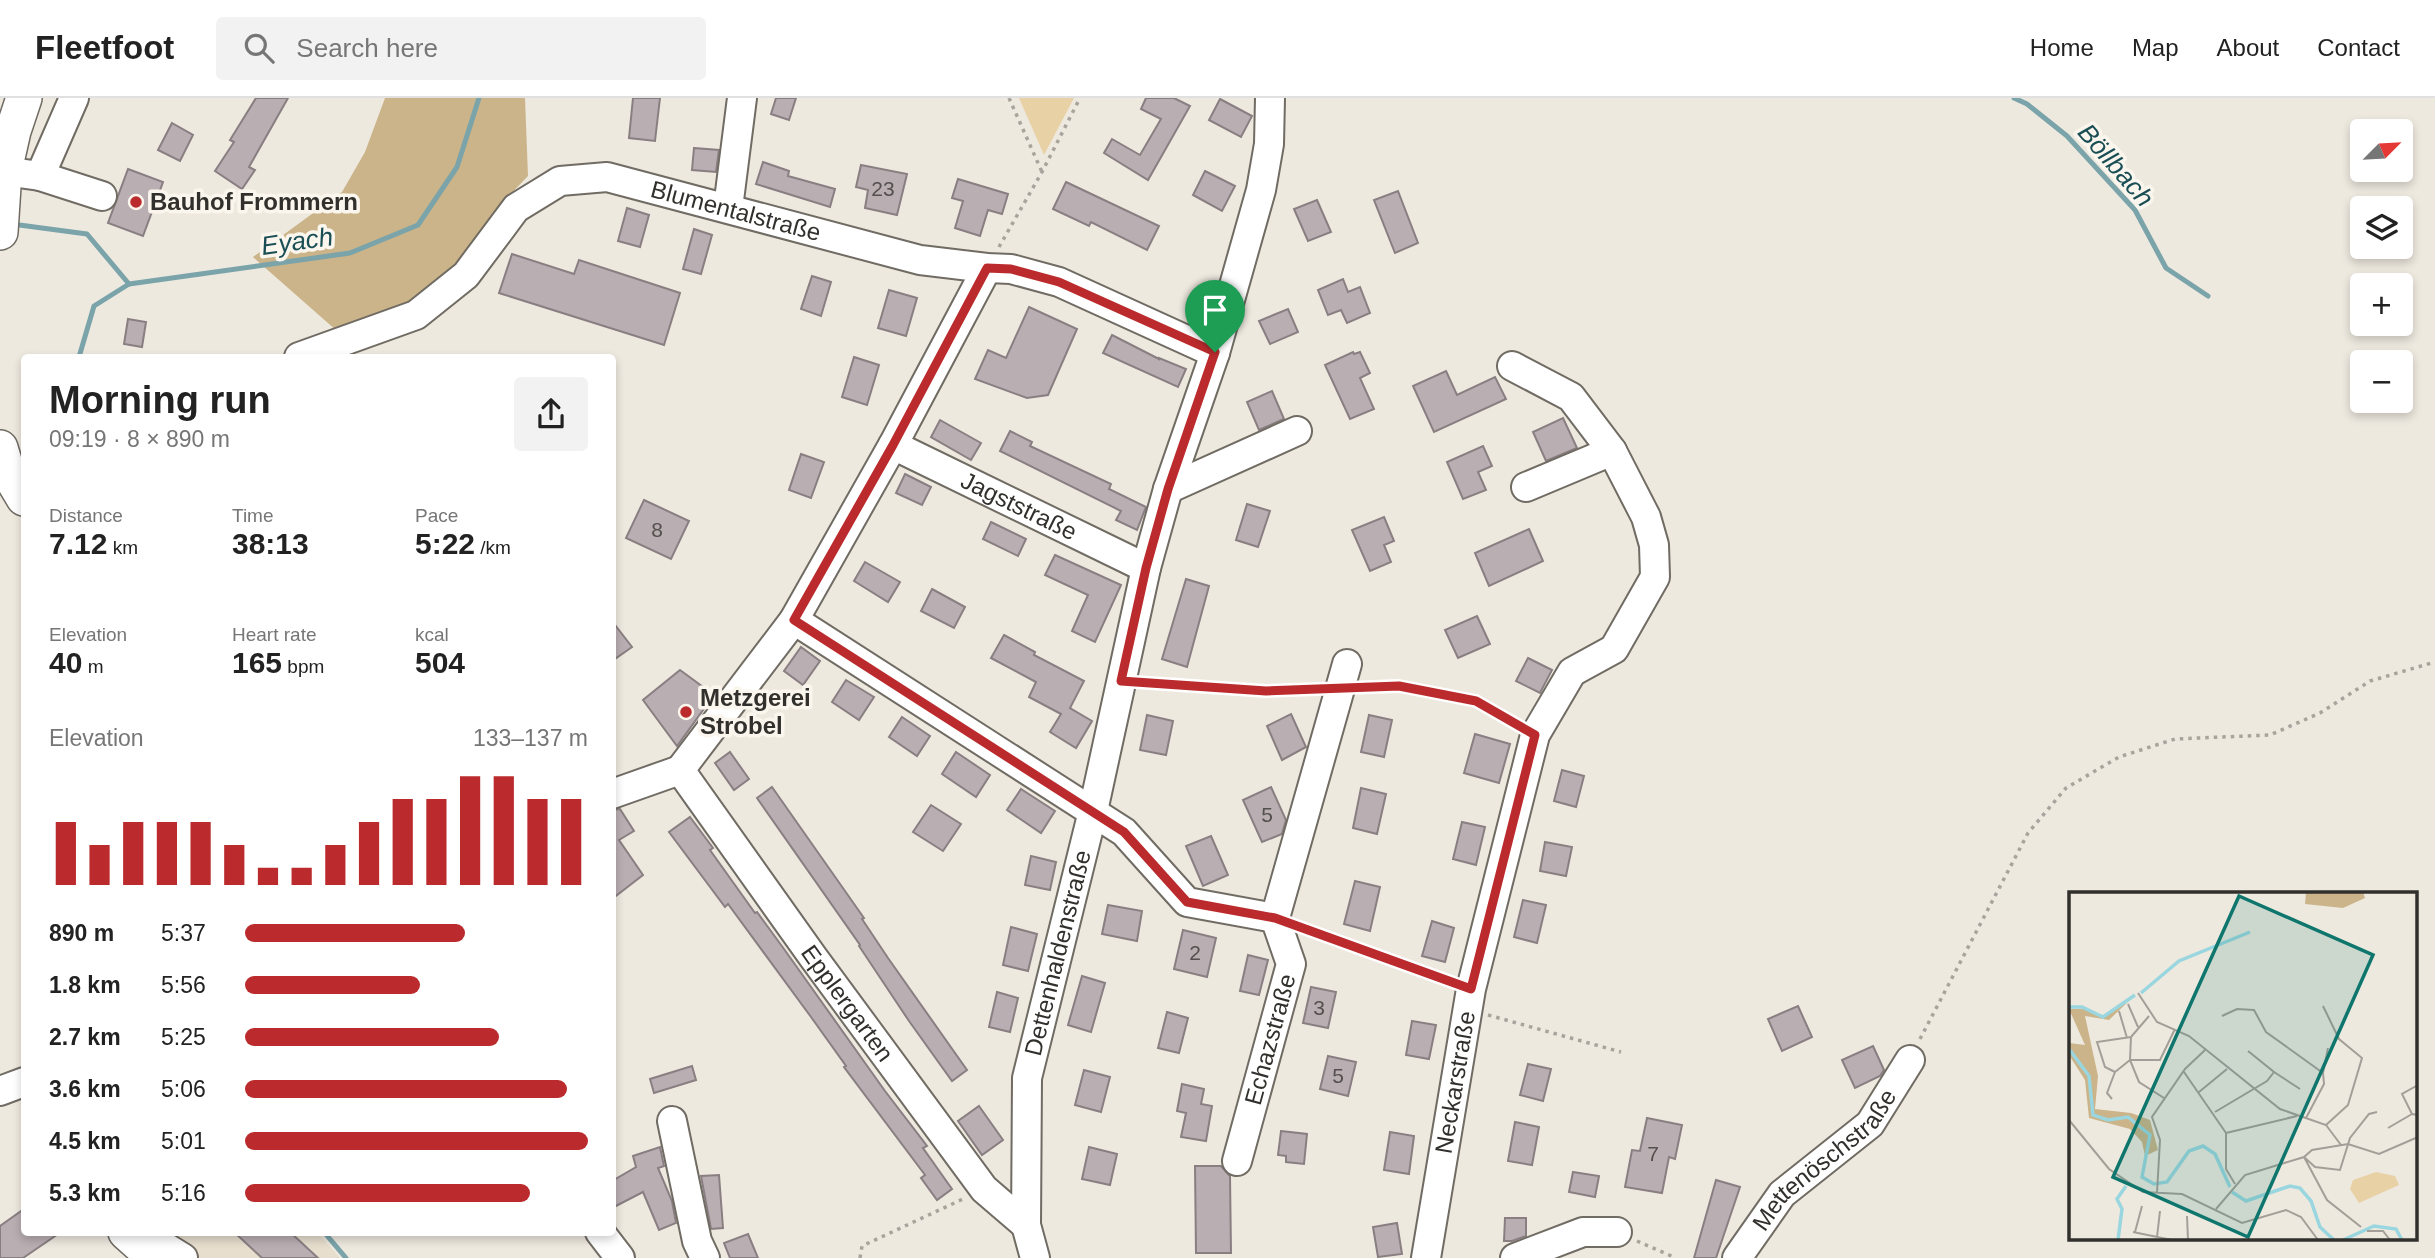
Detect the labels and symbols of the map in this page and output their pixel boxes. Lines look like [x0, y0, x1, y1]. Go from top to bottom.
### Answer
water label: Böllbach [2072, 118, 2160, 212]
north arrow [2350, 119, 2413, 182]
street label: Blumentalstraße [648, 175, 824, 246]
house number: 23 [871, 177, 895, 200]
place label: Bauhof Frommern [150, 188, 358, 215]
marker: Bauhof Frommern [128, 194, 144, 210]
water label: Eyach [259, 221, 335, 261]
pin [1185, 280, 1245, 352]
street label: Jagststraße [957, 466, 1081, 545]
house number: 8 [651, 518, 663, 541]
place label: Metzgerei Strobel [700, 684, 811, 739]
marker: Metzgerei Strobel [678, 704, 694, 720]
house number: 5 [1261, 803, 1273, 826]
street label: Dettenhaldenstraße [1019, 847, 1096, 1058]
inset map [2069, 892, 2418, 1240]
street label: Epplergarten [796, 940, 899, 1066]
house number: 2 [1189, 941, 1201, 964]
street label: Echazstraße [1239, 971, 1301, 1108]
house number: 3 [1313, 996, 1325, 1019]
street label: Neckarstraße [1430, 1009, 1480, 1156]
house number: 5 [1332, 1064, 1344, 1087]
street label: Mettenöschstraße [1747, 1084, 1901, 1235]
house number: 7 [1647, 1142, 1659, 1165]

